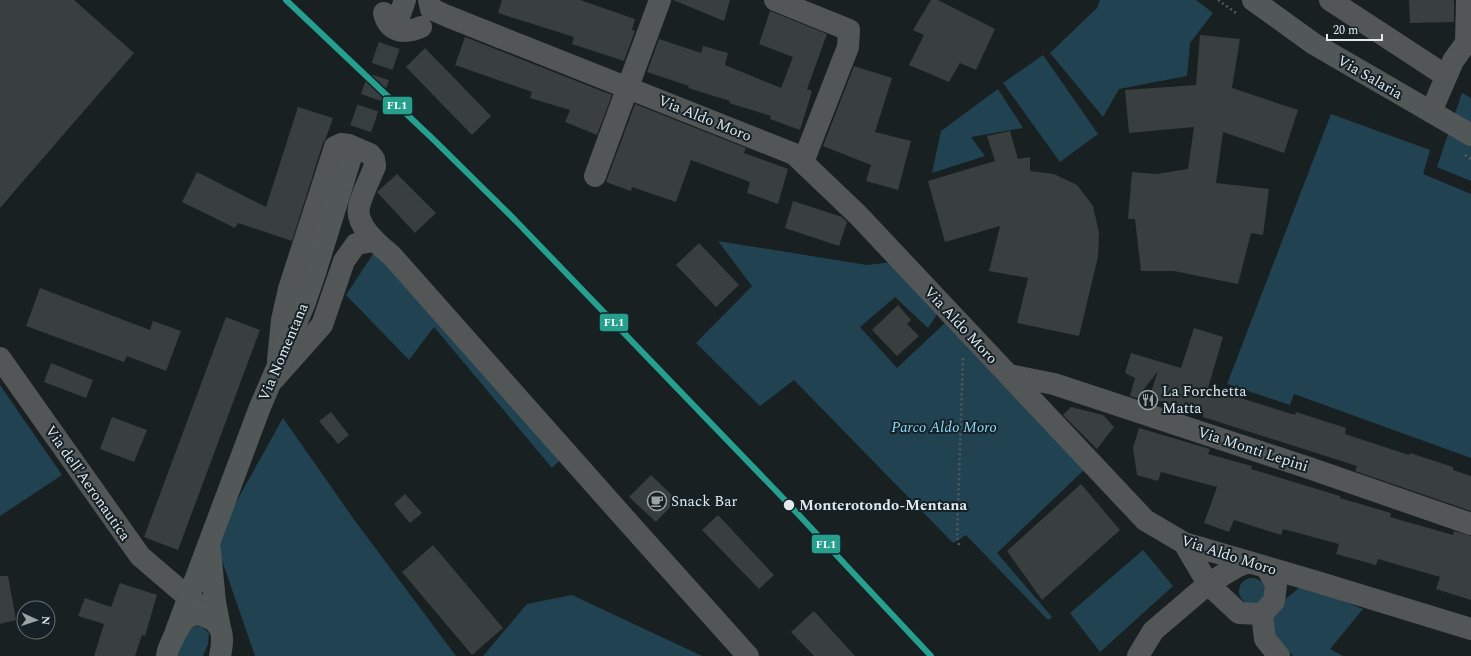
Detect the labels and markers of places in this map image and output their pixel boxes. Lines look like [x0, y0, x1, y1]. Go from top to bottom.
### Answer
place label: La Forchetta Matta [1162, 380, 1247, 420]
restaurant icon: La Forchetta Matta [1137, 389, 1159, 411]
cafe icon: Snack Bar [646, 490, 668, 512]
place label: Snack Bar [671, 490, 737, 513]
place label: Monterotondo-Mentana [799, 494, 967, 517]
marker: Monterotondo-Mentana [782, 498, 796, 512]

